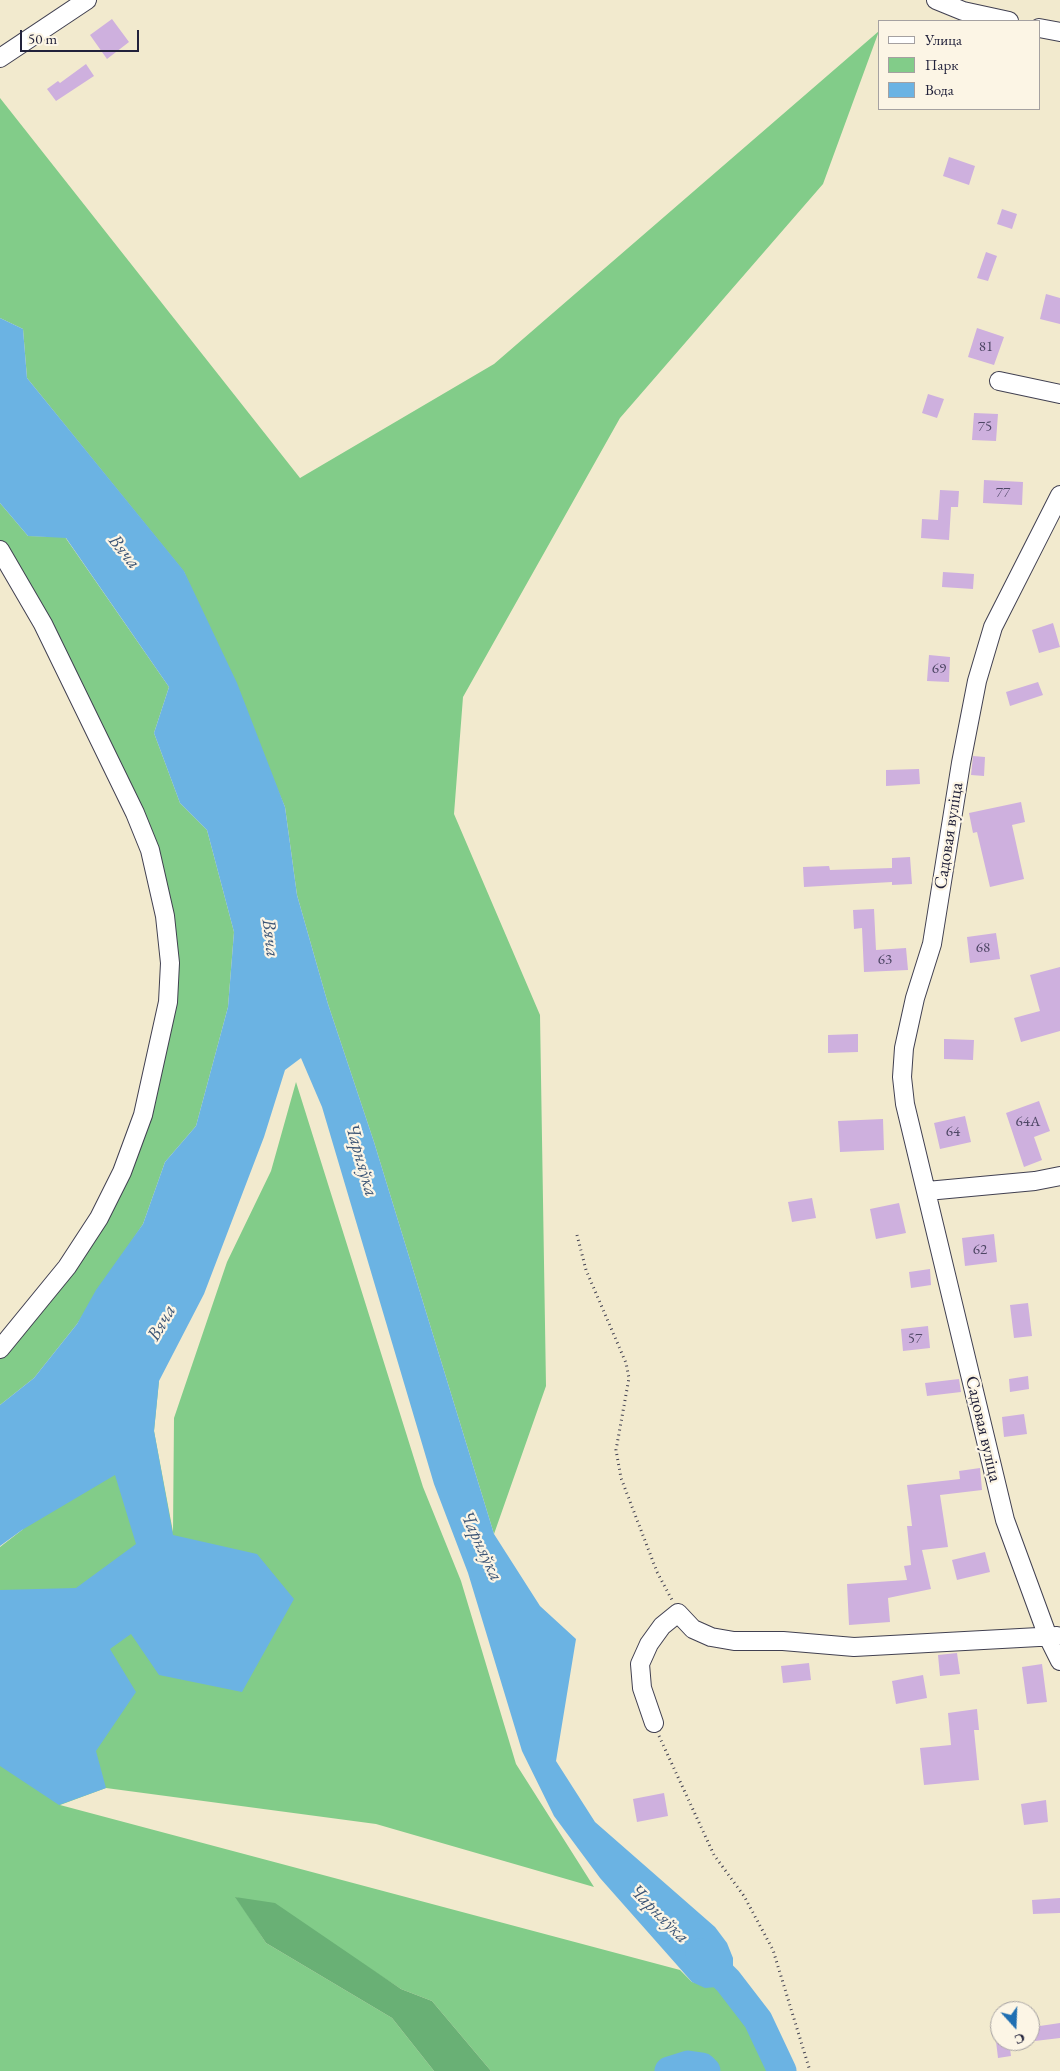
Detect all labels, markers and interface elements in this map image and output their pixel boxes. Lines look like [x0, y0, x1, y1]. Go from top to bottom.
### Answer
scale bar [22, 20, 141, 52]
legend [878, 20, 1040, 110]
text: 50 m [28, 29, 57, 48]
text: Улица [925, 30, 962, 49]
text: Парк [925, 55, 958, 74]
text: Вода [925, 80, 954, 99]
house number: 81 [979, 338, 993, 356]
house number: 75 [978, 418, 992, 436]
house number: 77 [996, 484, 1010, 502]
water label: Вяча [103, 530, 145, 574]
house number: 69 [932, 660, 946, 678]
street label: Садовая вуліца [930, 781, 968, 891]
water label: Вяча [256, 918, 284, 958]
house number: 68 [976, 939, 990, 957]
house number: 63 [878, 951, 892, 969]
house number: 64А [1016, 1113, 1040, 1131]
water label: Чарняўка [340, 1121, 382, 1199]
house number: 64 [946, 1123, 960, 1141]
house number: 62 [973, 1241, 987, 1259]
water label: Вяча [143, 1301, 181, 1345]
house number: 57 [908, 1330, 922, 1348]
street label: Садовая вуліца [960, 1374, 1006, 1484]
water label: Чарняўка [455, 1507, 507, 1585]
water label: Чарняўка [624, 1879, 694, 1949]
north arrow [990, 2001, 1040, 2051]
text: С [1012, 2029, 1028, 2049]

